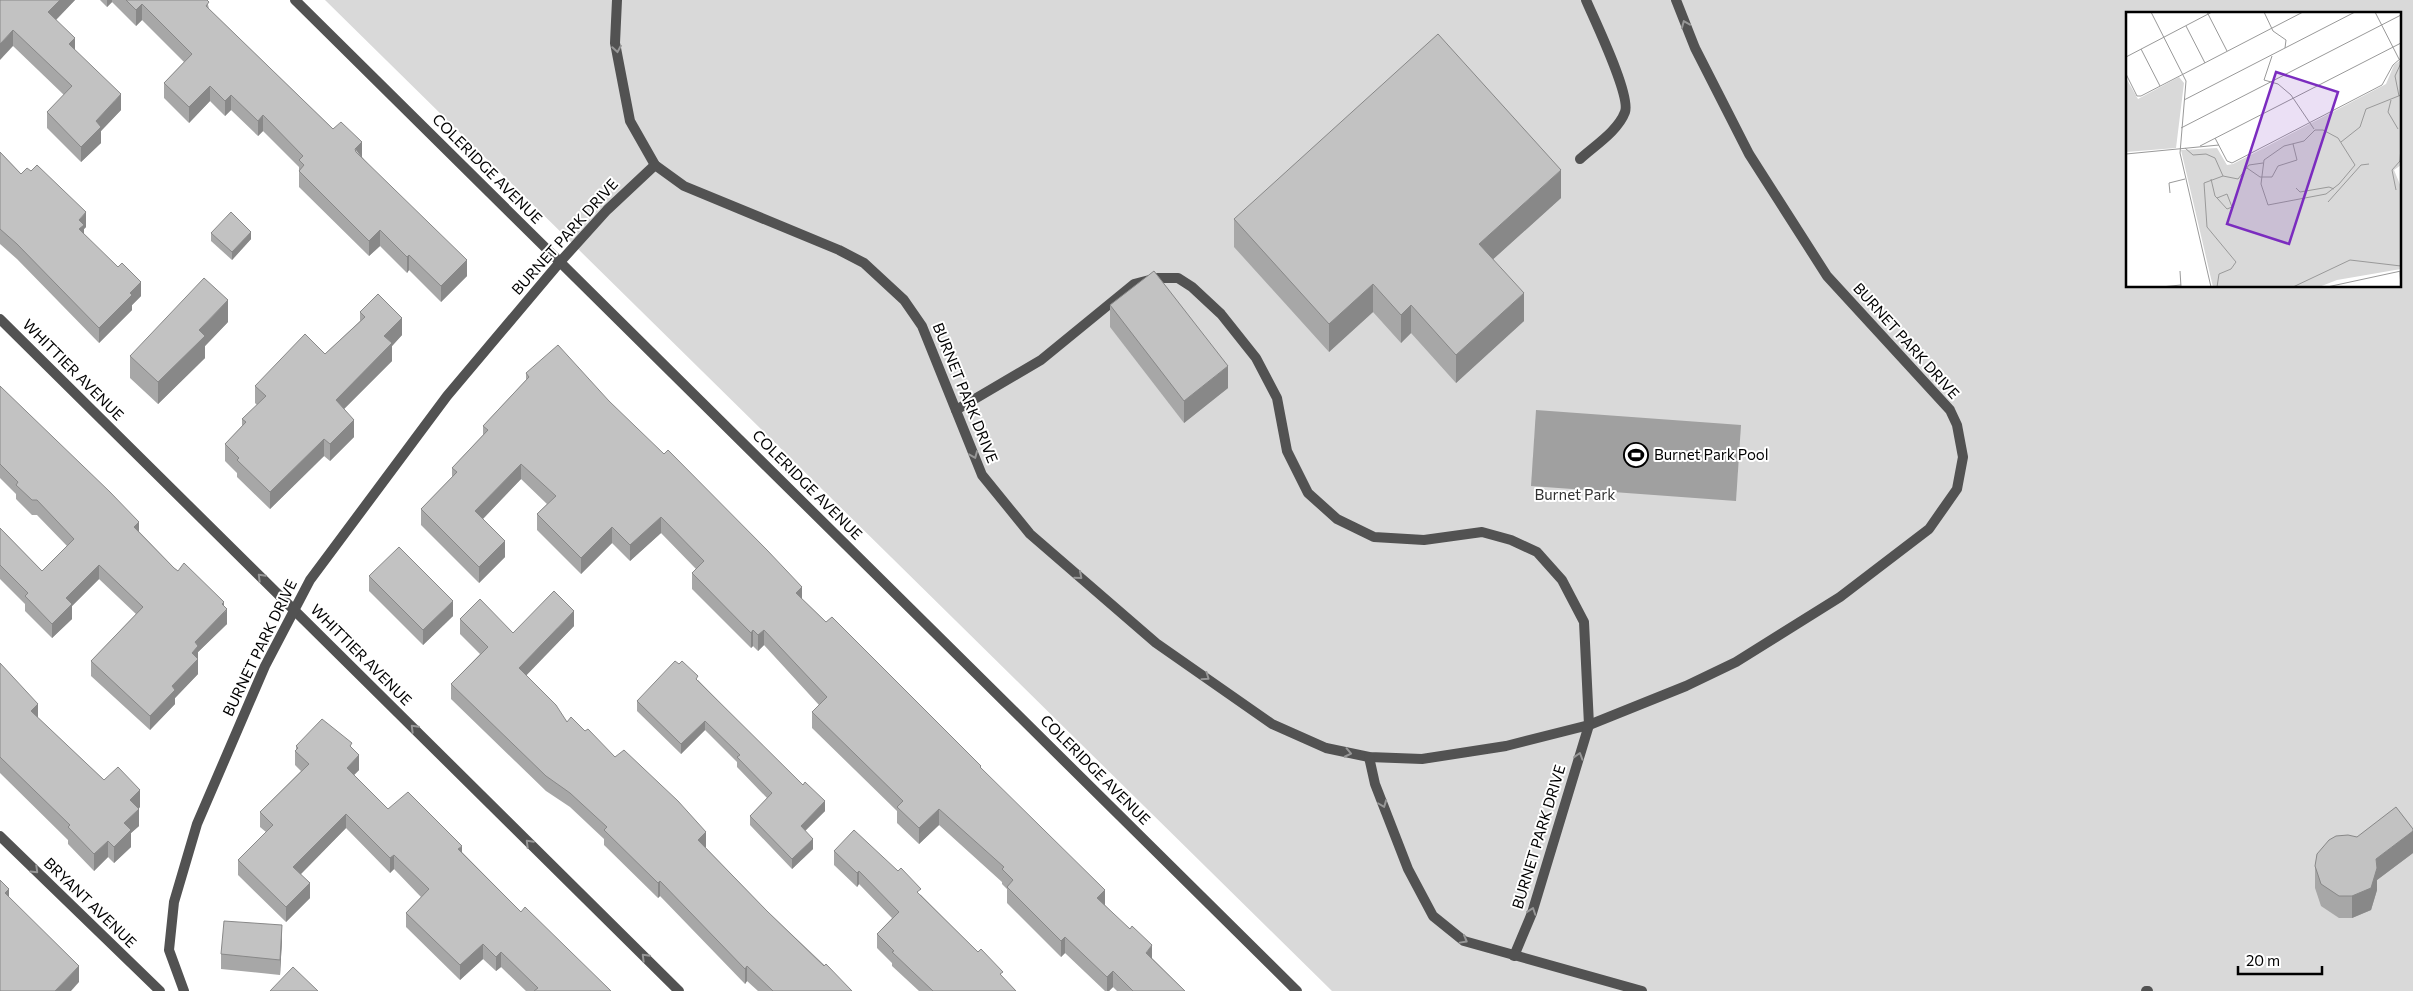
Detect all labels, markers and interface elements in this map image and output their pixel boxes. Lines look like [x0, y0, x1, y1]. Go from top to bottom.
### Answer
inset map [2126, 12, 2400, 288]
one-way arrow [1681, 20, 1692, 29]
one-way arrow [611, 44, 621, 53]
street label: COLERIDGE AVENUE [429, 110, 546, 227]
street label: BURNET PARK DRIVE [507, 175, 621, 298]
street label: BURNET PARK DRIVE [1850, 279, 1964, 402]
street label: WHITTIER AVENUE [19, 315, 128, 424]
street label: BURNET PARK DRIVE [930, 320, 1002, 466]
street label: COLERIDGE AVENUE [749, 426, 866, 543]
sports icon: Burnet Park Pool [1623, 442, 1649, 468]
place label: Burnet Park Pool [1654, 445, 1769, 463]
one-way arrow [968, 450, 978, 459]
park label: Burnet Park [1535, 485, 1615, 503]
one-way arrow [1073, 570, 1082, 579]
one-way arrow [257, 574, 266, 583]
street label: BURNET PARK DRIVE [218, 576, 300, 719]
street label: WHITTIER AVENUE [307, 600, 416, 709]
one-way arrow [1200, 671, 1210, 680]
street label: COLERIDGE AVENUE [1037, 711, 1154, 828]
one-way arrow [410, 725, 419, 734]
one-way arrow [1343, 747, 1352, 758]
one-way arrow [1574, 752, 1584, 760]
street label: BURNET PARK DRIVE [1508, 762, 1569, 911]
one-way arrow [1377, 799, 1387, 808]
one-way arrow [526, 839, 535, 848]
street label: BRYANT AVENUE [41, 854, 141, 951]
one-way arrow [29, 864, 38, 873]
one-way arrow [1526, 907, 1536, 916]
one-way arrow [1459, 934, 1468, 944]
scale bar [2238, 944, 2322, 976]
text: 20 m [2246, 951, 2280, 969]
one-way arrow [642, 954, 651, 963]

